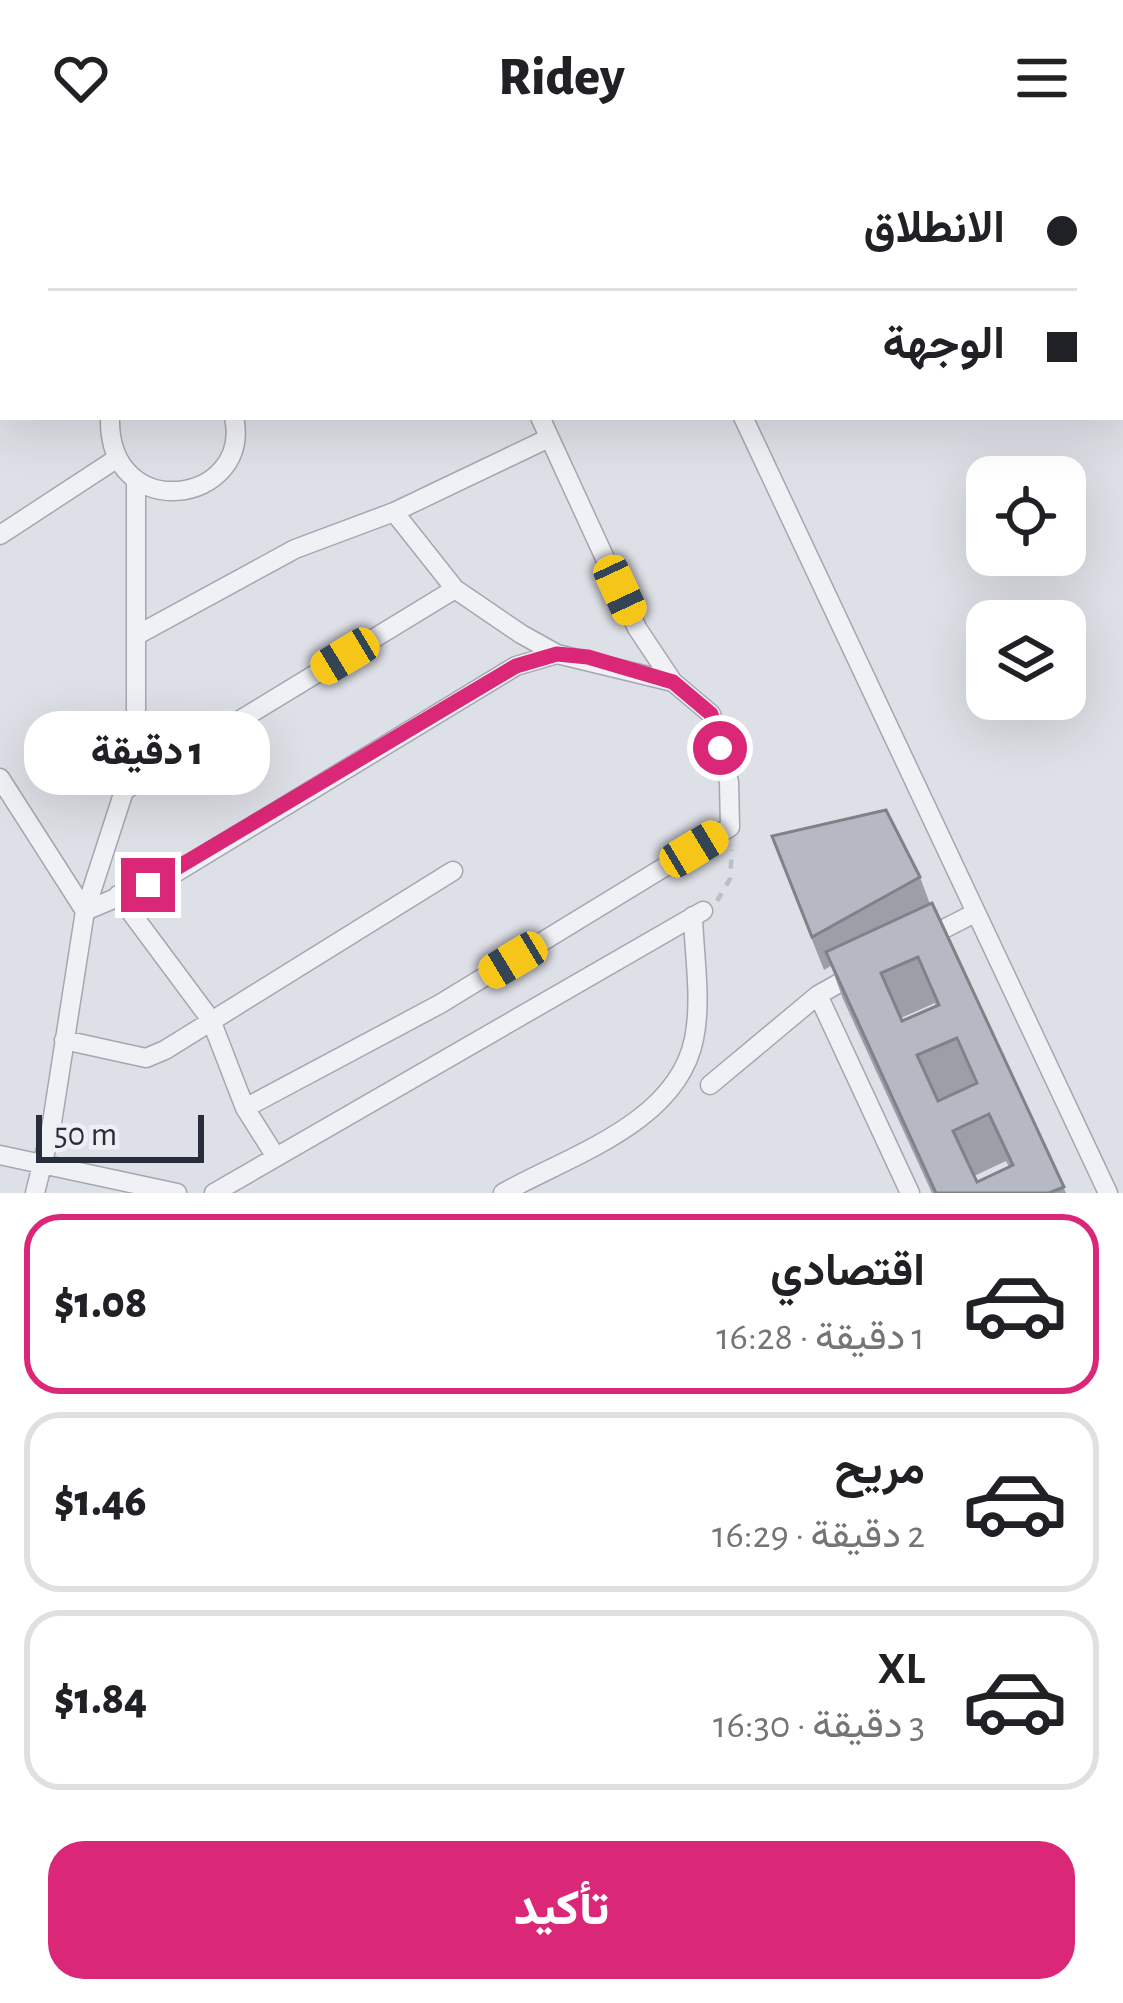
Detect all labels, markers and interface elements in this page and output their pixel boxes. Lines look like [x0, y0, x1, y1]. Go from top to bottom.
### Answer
icon: heart [48, 45, 114, 111]
icon: menu [1009, 45, 1075, 111]
text: Ridey [498, 51, 625, 105]
text: الانطلاق [864, 206, 1005, 251]
text: الوجهة [883, 322, 1005, 367]
map controls [966, 456, 1086, 720]
button: locate [966, 456, 1086, 576]
car [588, 550, 652, 630]
button: layers [966, 600, 1086, 720]
car [305, 622, 385, 690]
callout: 1 دقيقة [25, 711, 271, 795]
route start [693, 721, 747, 775]
text: 1 دقيقة [91, 733, 203, 772]
car [654, 815, 734, 883]
route end [121, 858, 175, 912]
car [473, 926, 553, 994]
scale bar [36, 1109, 204, 1162]
text: 50 m [54, 1119, 117, 1152]
text: اقتصادي [770, 1249, 925, 1294]
icon: car [961, 1250, 1069, 1358]
text: $1.08 [54, 1281, 147, 1326]
text: 1 دقيقة · 16:28 [716, 1318, 925, 1357]
text: مريح [834, 1447, 925, 1492]
icon: car [961, 1448, 1069, 1556]
text: $1.46 [54, 1479, 147, 1524]
text: 2 دقيقة · 16:29 [712, 1516, 925, 1555]
icon: car [961, 1646, 1069, 1754]
text: XL [877, 1647, 925, 1692]
text: $1.84 [54, 1677, 147, 1722]
text: 3 دقيقة · 16:30 [713, 1706, 925, 1745]
button: تأكيد [48, 1841, 1075, 1979]

